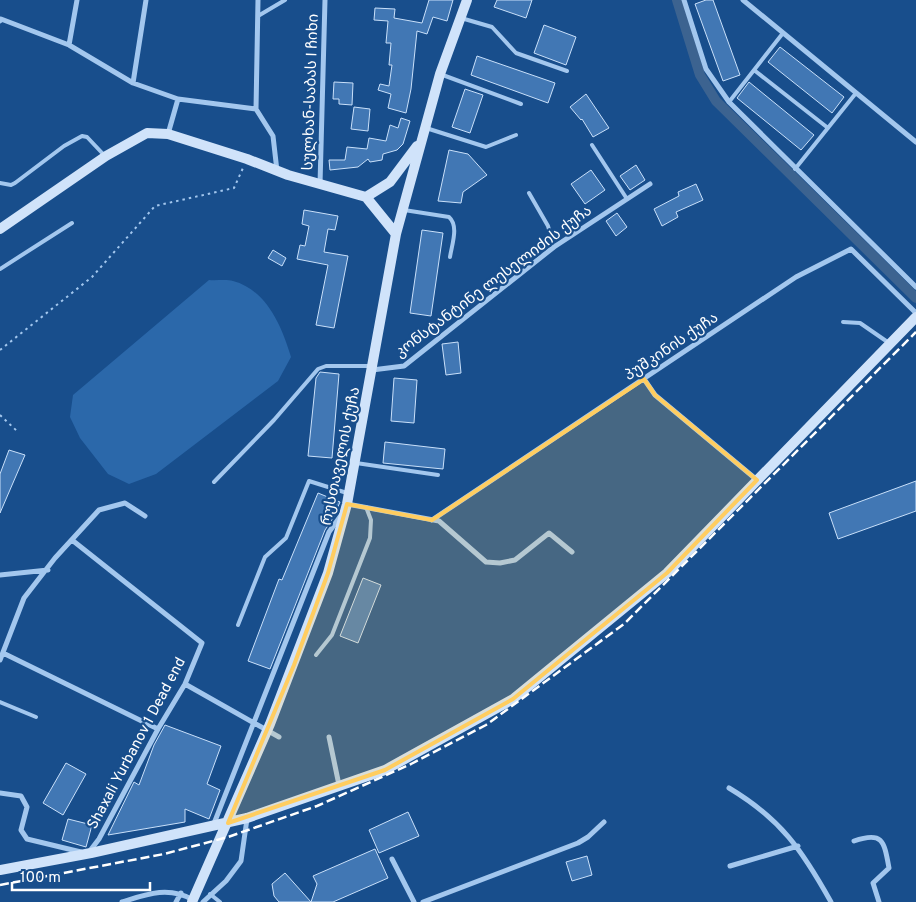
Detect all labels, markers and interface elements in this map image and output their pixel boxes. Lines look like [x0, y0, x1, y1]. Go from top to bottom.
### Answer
street label: სულხან-საბას I ჩიხი [299, 13, 324, 171]
street label: კონსტანტინე ლესელიძის ქუჩა [392, 202, 596, 363]
street label: პუშკინის ქუჩა [621, 309, 722, 386]
street label: რუსთაველის ქუჩა [318, 385, 365, 527]
street label: Shaxali Yurbanov 1 Dead end [84, 654, 191, 833]
scale bar [12, 860, 150, 892]
text: 100 m [20, 869, 61, 888]

